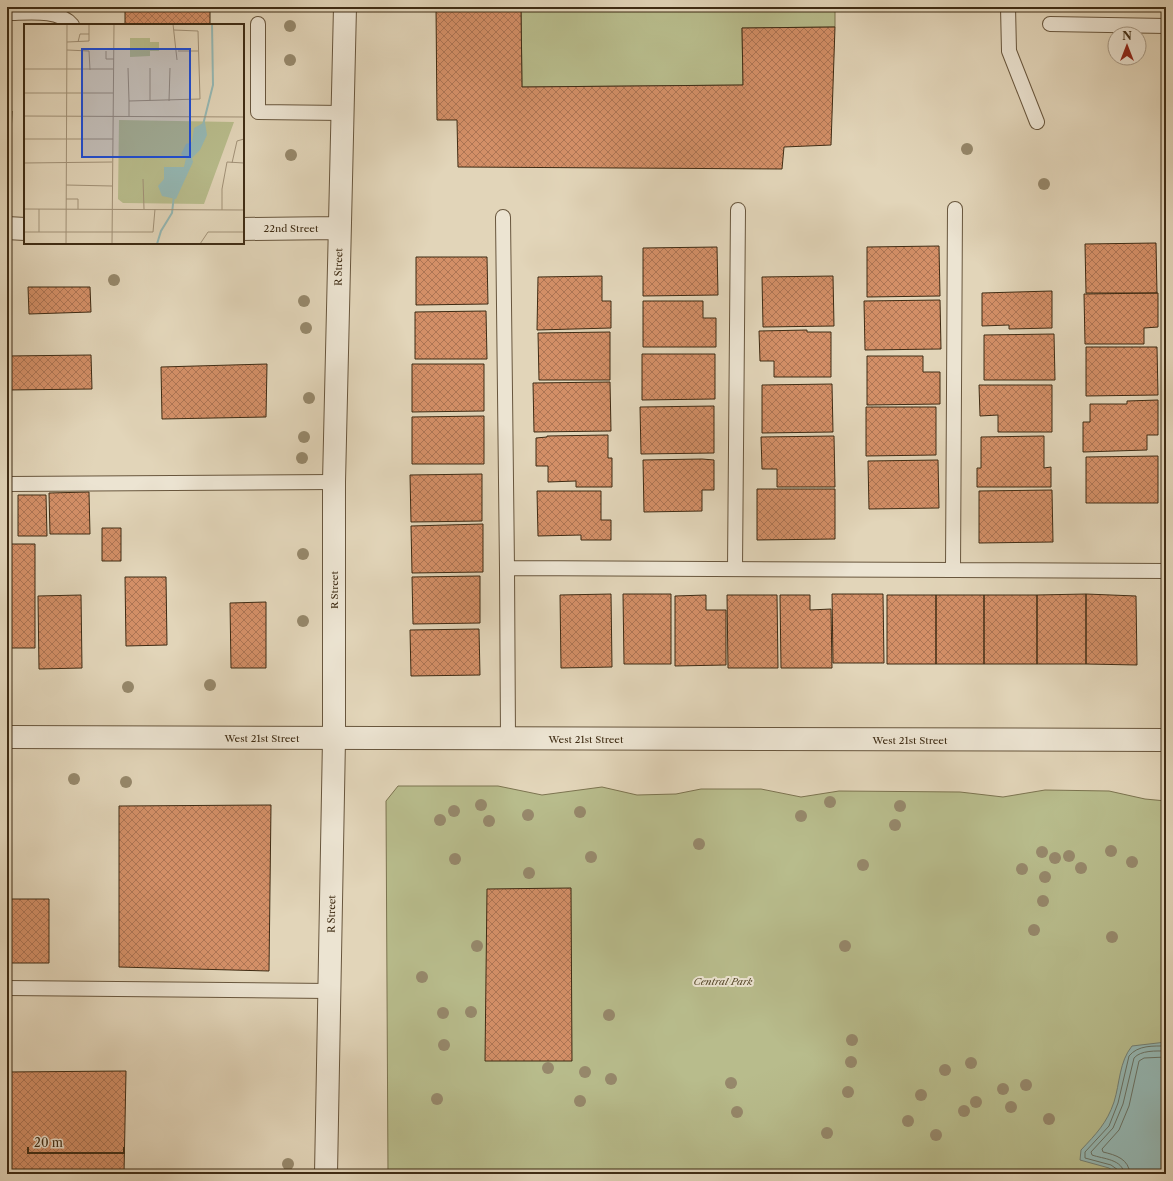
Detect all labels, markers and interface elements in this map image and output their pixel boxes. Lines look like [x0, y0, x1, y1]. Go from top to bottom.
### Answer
inset map [24, 24, 244, 244]
north arrow [1107, 26, 1147, 66]
text: N [1122, 29, 1132, 43]
street label: 22nd Street [264, 222, 319, 235]
street label: R Street [332, 247, 345, 286]
street label: R Street [328, 571, 341, 609]
street label: West 21st Street [224, 732, 300, 745]
street label: West 21st Street [548, 733, 624, 746]
street label: West 21st Street [872, 734, 948, 747]
street label: R Street [325, 894, 338, 933]
park label: Central Park [694, 975, 753, 988]
scale bar [28, 1129, 124, 1155]
text: 20 m [34, 1135, 63, 1150]

